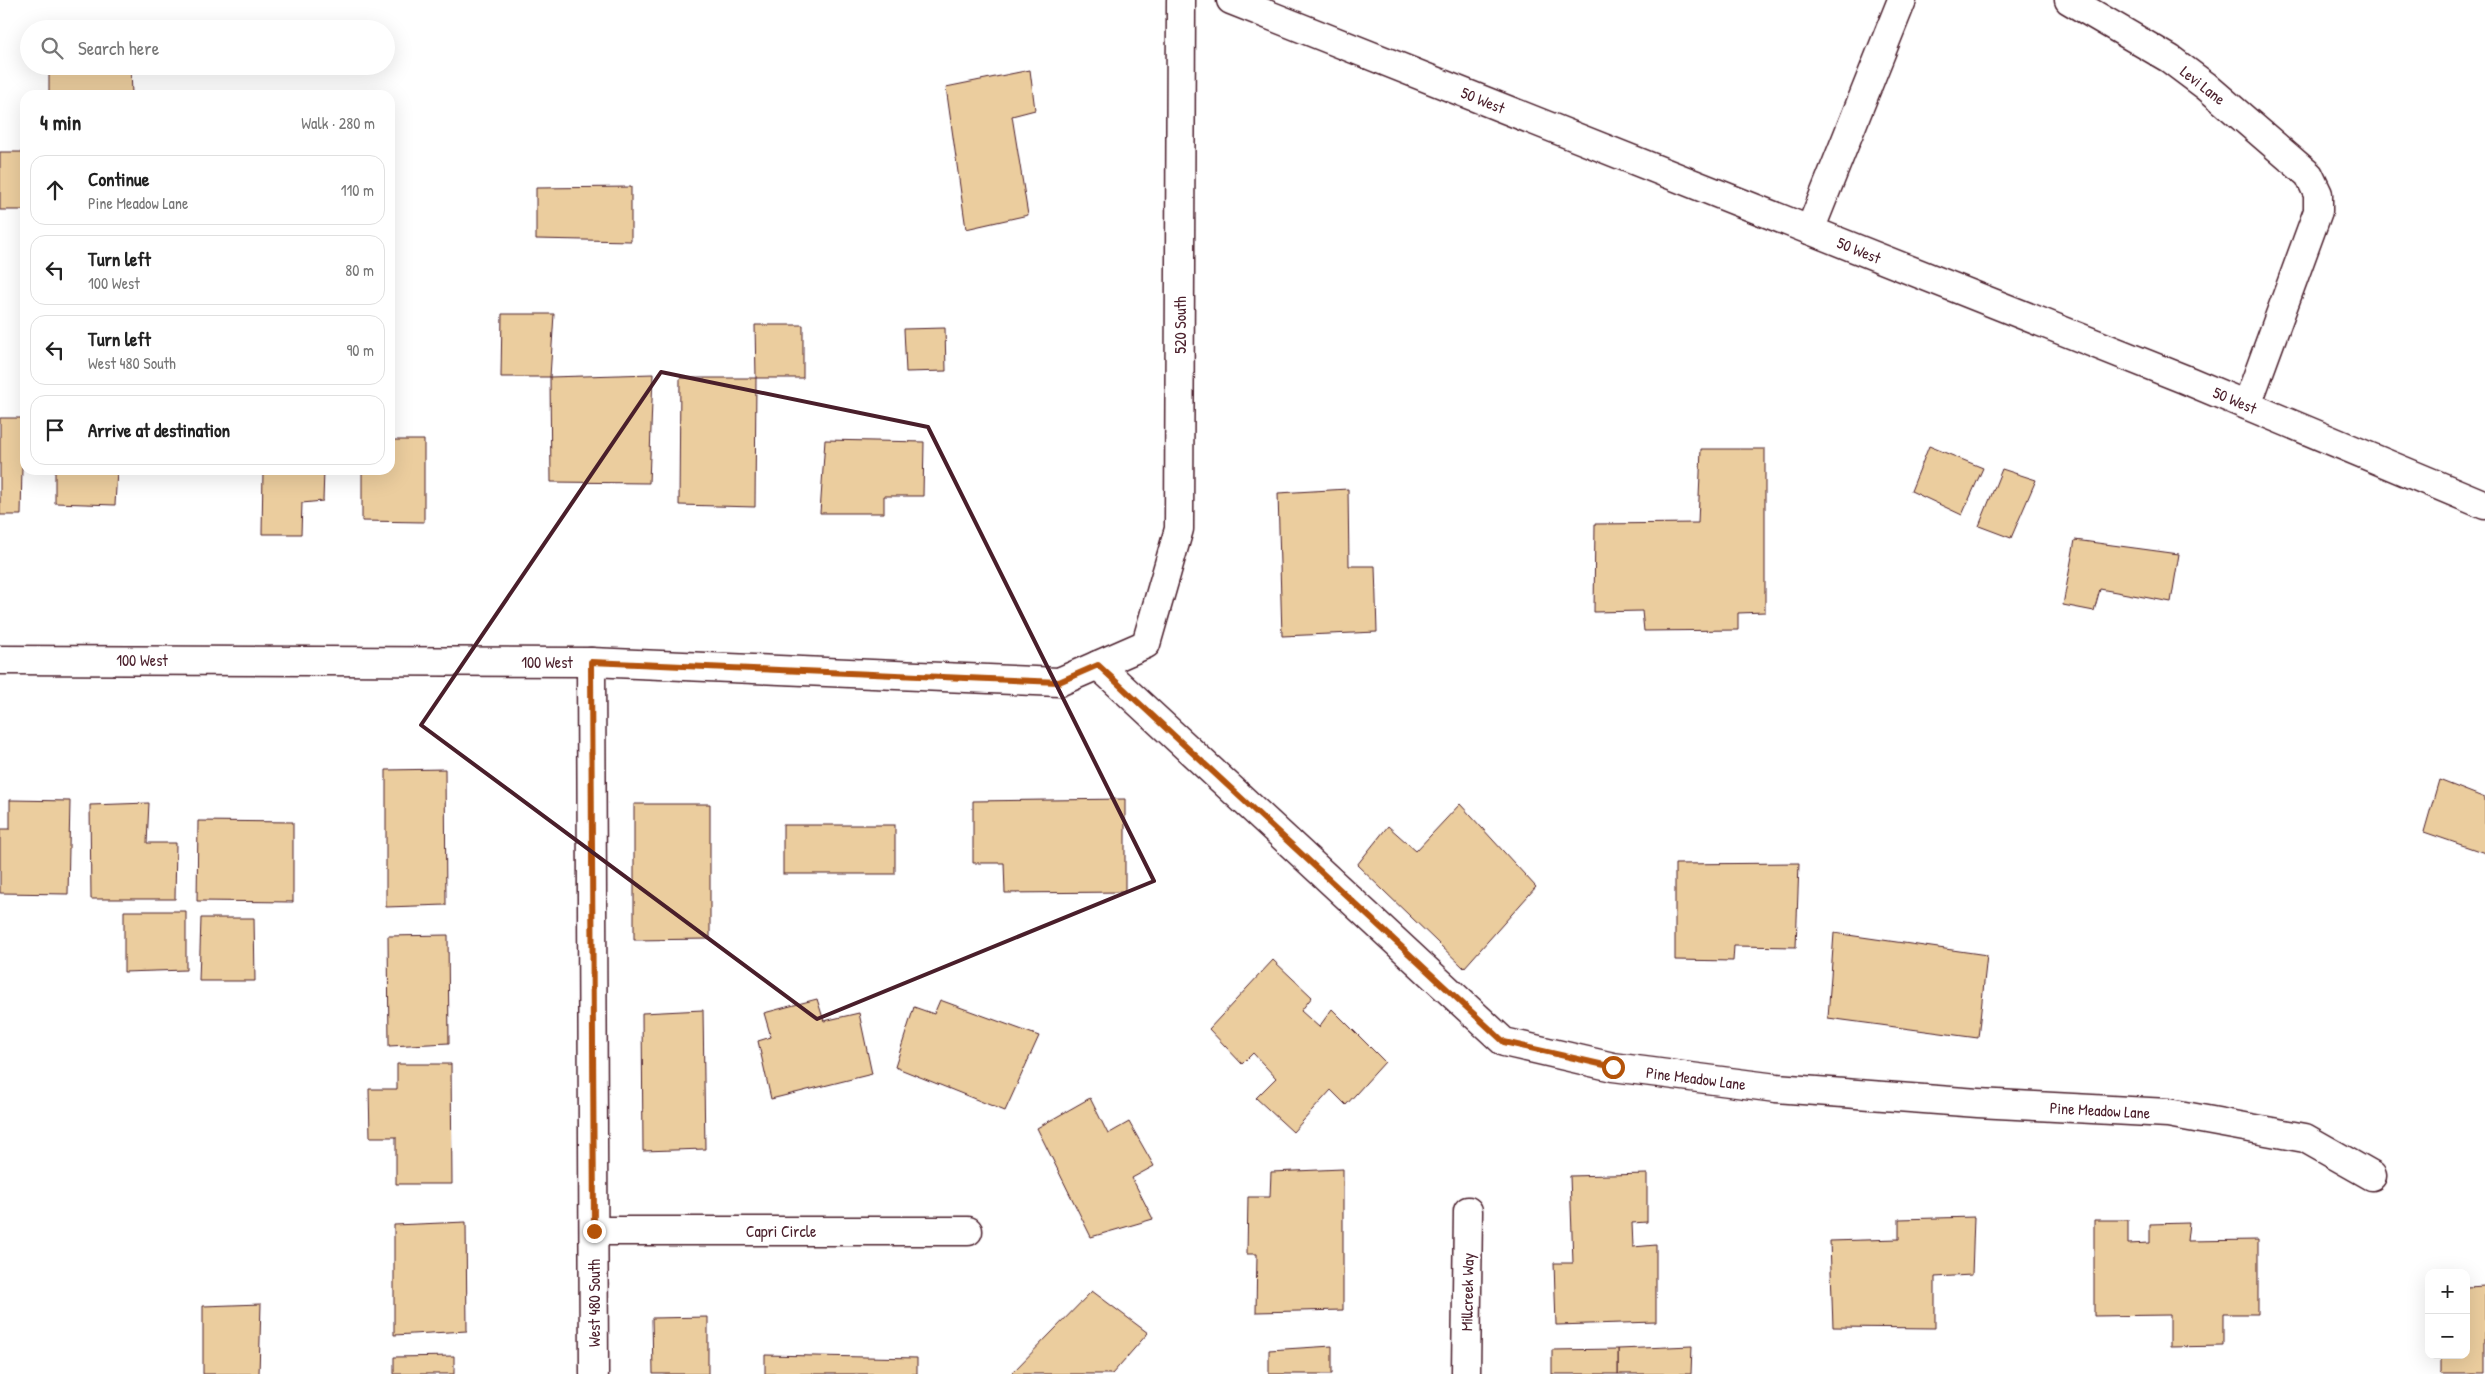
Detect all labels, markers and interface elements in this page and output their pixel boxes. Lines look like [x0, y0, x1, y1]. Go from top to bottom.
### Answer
search box [20, 20, 395, 75]
icon: search [38, 34, 66, 62]
text: Search here [78, 35, 159, 61]
street label: Levi Lane [2176, 60, 2231, 110]
street label: 50 West [1458, 81, 1509, 119]
text: 4 min [40, 108, 81, 137]
text: Walk · 280 m [301, 112, 375, 134]
text: Continue [88, 166, 149, 192]
icon: ahead [41, 176, 69, 204]
text: 110 m [341, 179, 374, 201]
text: Pine Meadow Lane [88, 192, 188, 214]
street label: 50 West [1834, 231, 1885, 269]
text: Turn left [88, 246, 151, 272]
icon: left [41, 256, 69, 284]
text: 80 m [345, 259, 374, 281]
text: 100 West [88, 272, 140, 294]
street label: 520 South [1169, 296, 1191, 354]
text: Turn left [88, 326, 151, 352]
icon: left [41, 336, 69, 364]
text: 90 m [346, 339, 374, 361]
text: West 480 South [88, 352, 176, 374]
street label: 50 West [2210, 381, 2261, 419]
icon: arrive [41, 416, 69, 444]
text: Arrive at destination [88, 417, 230, 443]
street label: 100 West [116, 649, 168, 671]
street label: 100 West [521, 651, 573, 673]
route start [1602, 1056, 1625, 1079]
street label: Pine Meadow Lane [1645, 1061, 1748, 1095]
street label: Pine Meadow Lane [2049, 1096, 2151, 1124]
route end [583, 1220, 606, 1243]
street label: Capri Circle [746, 1220, 817, 1242]
street label: Millcreek Way [1455, 1252, 1479, 1331]
street label: West 480 South [583, 1259, 605, 1347]
map controls [2425, 1269, 2470, 1359]
button: + [2425, 1269, 2470, 1314]
button: − [2425, 1314, 2470, 1359]

